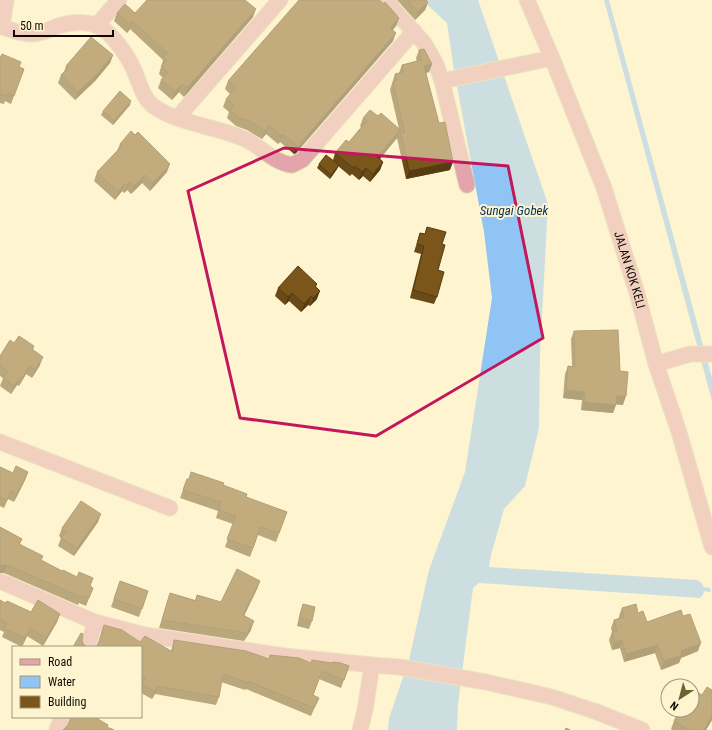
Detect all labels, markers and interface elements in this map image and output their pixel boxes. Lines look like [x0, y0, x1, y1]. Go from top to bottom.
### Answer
scale bar [14, 12, 113, 38]
text: 50 m [20, 19, 44, 33]
water label: Sungai Gobek [480, 203, 549, 218]
street label: JALAN KOK KELI [611, 230, 648, 310]
legend [12, 646, 142, 718]
text: Road [48, 655, 72, 669]
text: Water [48, 675, 76, 689]
north arrow [660, 678, 700, 718]
text: Building [48, 695, 86, 709]
text: N [668, 698, 681, 713]

